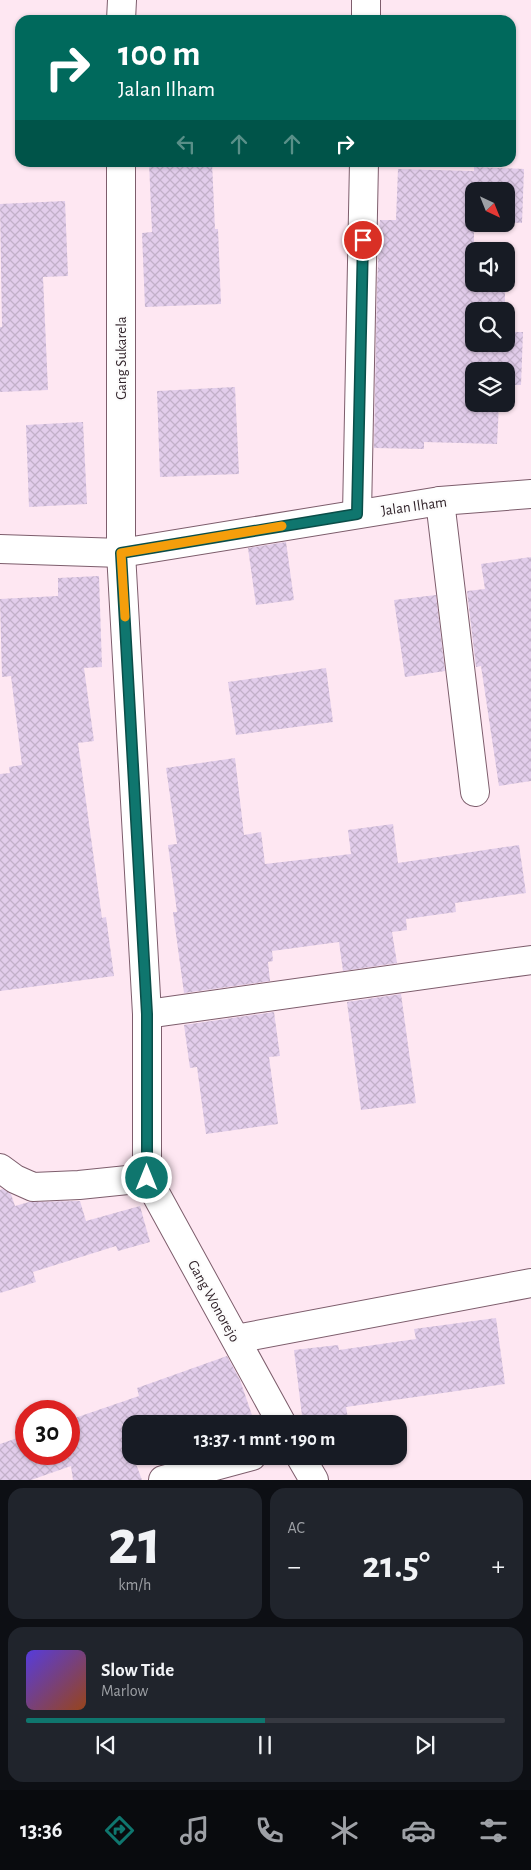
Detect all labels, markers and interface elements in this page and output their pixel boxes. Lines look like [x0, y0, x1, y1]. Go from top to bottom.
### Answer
icon: right [35, 35, 100, 100]
text: 100 m [118, 37, 201, 72]
text: Jalan Ilham [118, 78, 215, 100]
icon: left [172, 130, 200, 158]
icon: ahead [225, 130, 253, 158]
icon: ahead [278, 130, 306, 158]
icon: right [331, 130, 359, 158]
north arrow [465, 182, 515, 232]
map controls [465, 182, 515, 412]
pin [342, 219, 384, 261]
icon: arrive [349, 226, 377, 254]
button: sound [465, 242, 515, 292]
button: search [465, 302, 515, 352]
street label: Gang Sukarela [114, 316, 129, 400]
button: layers [465, 362, 515, 412]
street label: Jalan Ilham [380, 494, 448, 519]
position arrow [120, 1151, 172, 1203]
street label: Gang Wonorejo [185, 1258, 242, 1345]
speed limit sign: 30 [15, 1400, 80, 1465]
text: 13:37 · 1 mnt · 190 m [194, 1430, 335, 1449]
text: 21 [108, 1511, 162, 1576]
text: AC [288, 1520, 305, 1536]
text: 21.5° [362, 1547, 430, 1585]
text: − [288, 1553, 301, 1581]
text: + [492, 1553, 505, 1581]
text: km/h [118, 1577, 151, 1593]
text: Slow Tide [101, 1661, 174, 1680]
text: Marlow [101, 1683, 148, 1699]
icon: previous [92, 1731, 120, 1759]
icon: pause [251, 1731, 279, 1759]
icon: next [411, 1731, 439, 1759]
icon: directions [102, 1813, 137, 1848]
icon: music [177, 1813, 212, 1848]
icon: phone [252, 1813, 287, 1848]
icon: climate [327, 1813, 362, 1848]
icon: car [401, 1813, 436, 1848]
icon: filters [476, 1813, 511, 1848]
text: 13:36 [20, 1819, 62, 1841]

